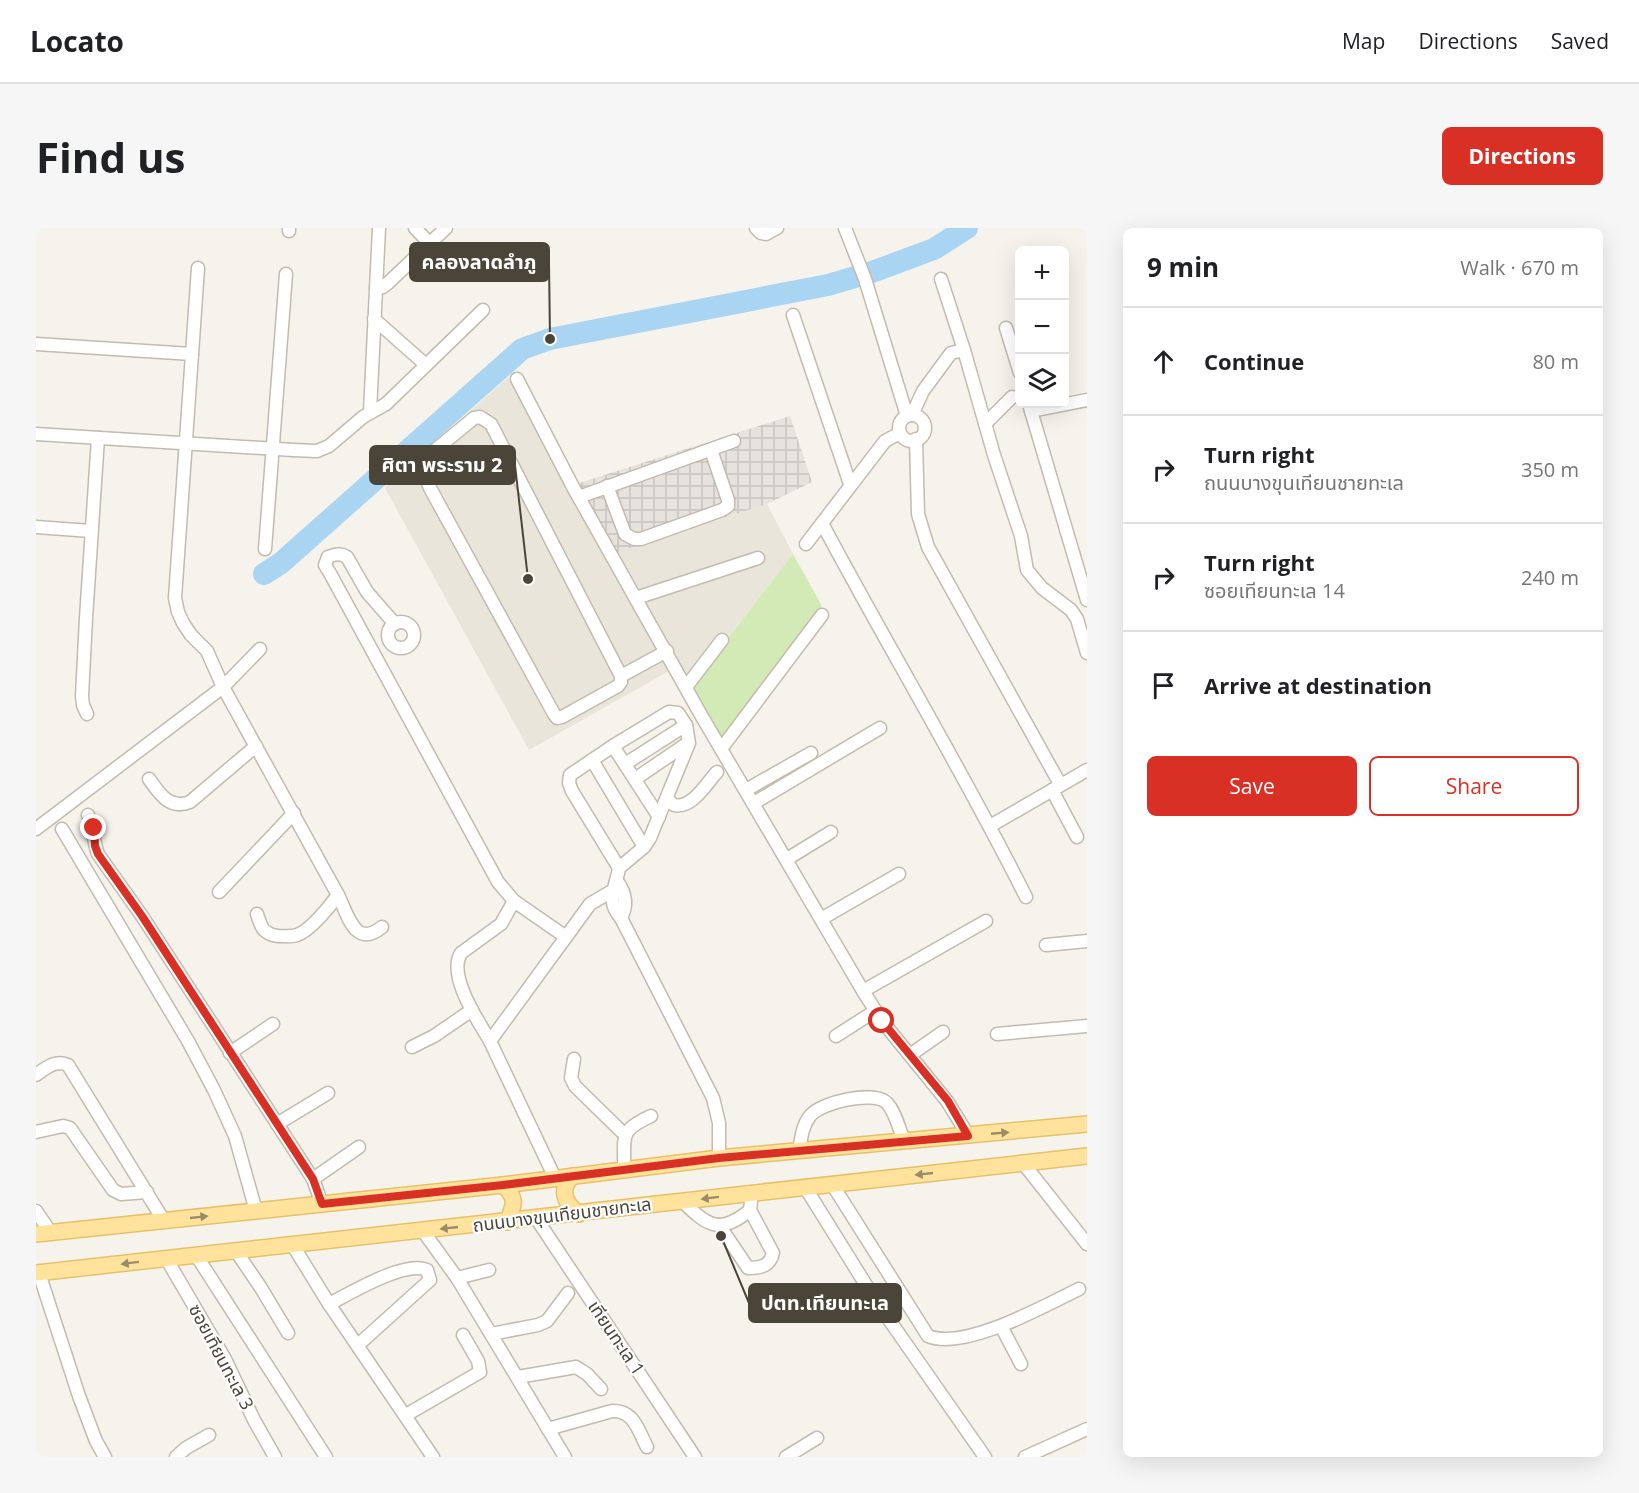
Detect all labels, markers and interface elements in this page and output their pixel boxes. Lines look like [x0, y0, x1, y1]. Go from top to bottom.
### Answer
text: Locato [30, 22, 124, 60]
text: Map [1342, 27, 1385, 55]
text: Directions [1418, 27, 1518, 55]
text: Saved [1551, 27, 1609, 55]
button: Directions [1442, 127, 1603, 185]
text: Find us [36, 128, 185, 185]
callout: คลองลาดลำภู [410, 243, 549, 281]
map controls [1015, 246, 1069, 408]
button: + [1015, 246, 1069, 300]
text: คลองลาดลำภู [422, 248, 536, 275]
text: 9 min [1147, 249, 1219, 285]
text: Walk · 670 m [1460, 254, 1579, 281]
button: − [1015, 300, 1069, 354]
icon: ahead [1147, 345, 1180, 378]
text: Continue [1204, 346, 1304, 376]
text: 80 m [1532, 348, 1579, 375]
button: layers [1015, 354, 1069, 408]
text: Turn right [1204, 439, 1315, 469]
callout: ศิตา พระราม 2 [370, 446, 515, 484]
text: ศิตา พระราม 2 [382, 451, 502, 478]
icon: right [1147, 453, 1180, 486]
text: 350 m [1521, 456, 1579, 483]
text: ถนนบางขุนเทียนชายทะเล [1204, 469, 1404, 496]
text: Turn right [1204, 547, 1315, 577]
icon: right [1147, 561, 1180, 594]
text: 240 m [1521, 564, 1579, 591]
text: ซอยเทียนทะเล 14 [1204, 577, 1345, 604]
icon: arrive [1147, 669, 1180, 702]
text: Arrive at destination [1204, 670, 1432, 700]
button: Save [1147, 756, 1357, 816]
button: Share [1369, 756, 1579, 816]
route end [80, 814, 106, 840]
route start [868, 1007, 894, 1033]
one-way arrow [990, 1128, 1009, 1138]
one-way arrow [915, 1169, 934, 1179]
street label: ถนนบางขุนเทียนชายทะเล [471, 1191, 653, 1237]
one-way arrow [700, 1193, 719, 1202]
one-way arrow [189, 1212, 208, 1222]
one-way arrow [439, 1223, 458, 1233]
one-way arrow [120, 1258, 139, 1267]
callout: ปตท.เทียนทะเล [749, 1284, 901, 1322]
text: ปตท.เทียนทะเล [761, 1289, 889, 1316]
street label: เทียนทะเล 1 [583, 1295, 651, 1380]
street label: ซอยเทียนทะเล 3 [184, 1299, 260, 1414]

